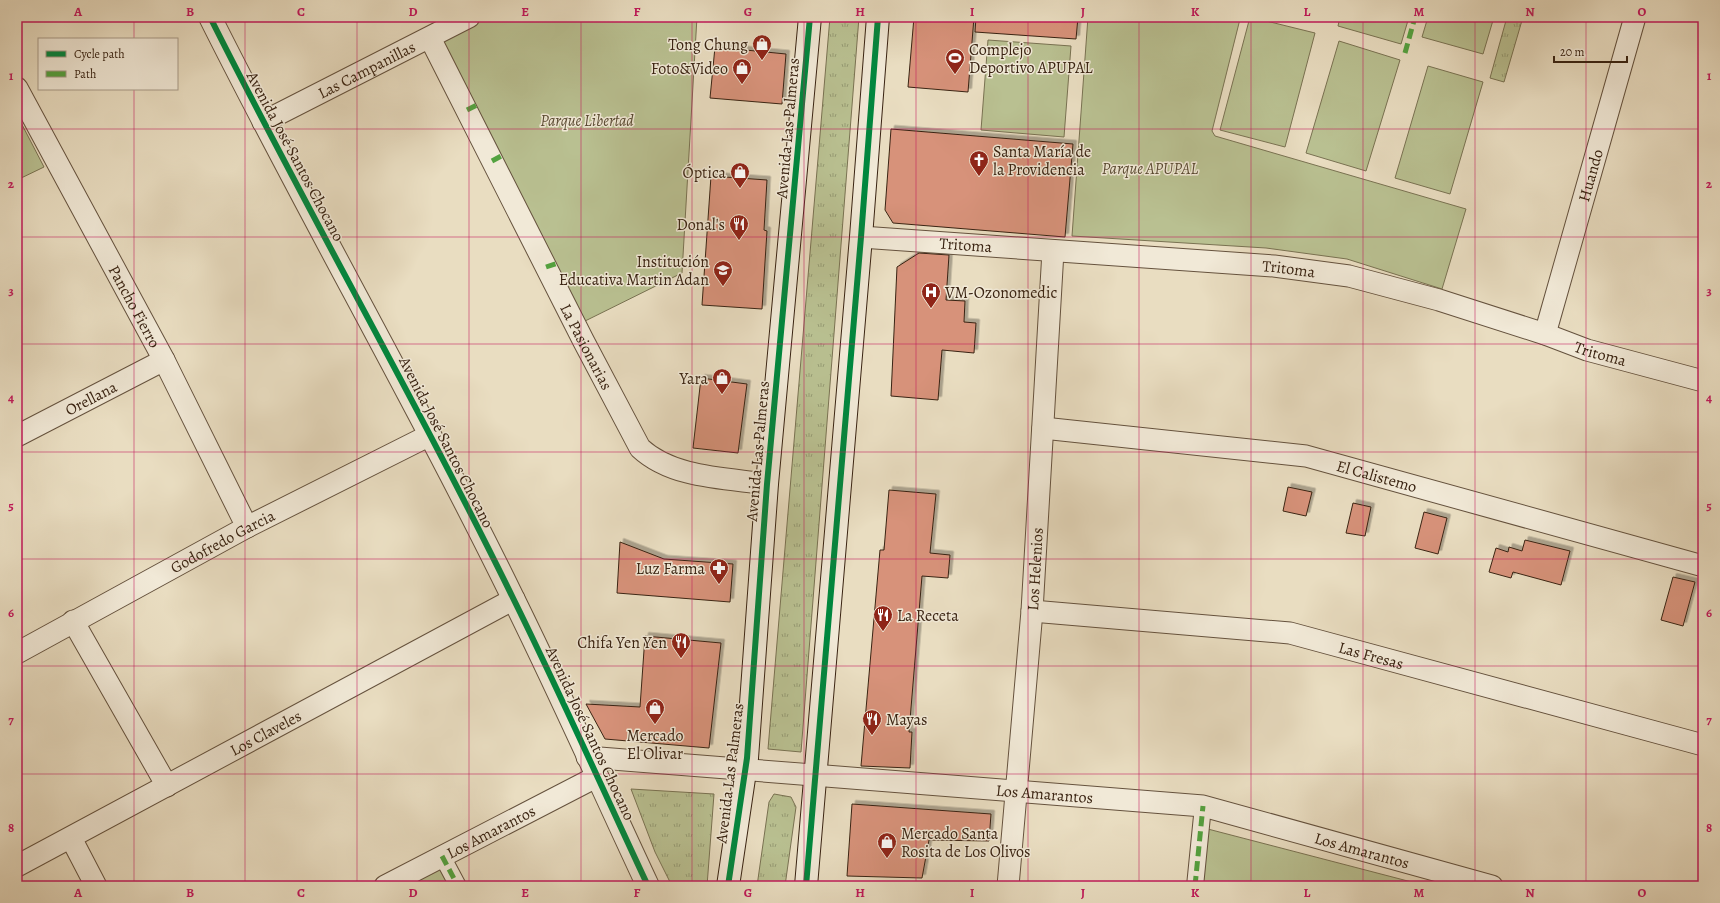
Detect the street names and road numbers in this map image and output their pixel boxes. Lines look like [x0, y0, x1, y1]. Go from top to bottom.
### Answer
street label: Las Campanillas [314, 36, 419, 104]
street label: Avenida Las Palmeras [771, 57, 805, 200]
street label: Avenida José Santos Chocano [240, 67, 349, 245]
street label: Huando [1573, 147, 1609, 204]
street label: Tritoma [938, 233, 993, 258]
street label: Tritoma [1262, 255, 1317, 283]
street label: Pancho Fierro [103, 261, 165, 352]
street label: La Pasionarias [554, 300, 617, 394]
street label: Tritoma [1571, 336, 1629, 372]
street label: Avenida José Santos Chocano [393, 352, 499, 532]
street label: Orellana [61, 376, 121, 421]
street label: Avenida Las Palmeras [741, 380, 775, 523]
street label: El Calistemo [1334, 455, 1419, 498]
street label: Godofredo Garcia [167, 505, 279, 579]
street label: Los Helenios [1022, 527, 1049, 611]
street label: Las Fresas [1336, 637, 1406, 675]
street label: Avenida José Santos Chocano [540, 642, 640, 824]
street label: Avenida Las Palmeras [710, 702, 749, 845]
street label: Los Claveles [226, 705, 306, 762]
street label: Los Amarantos [995, 780, 1094, 809]
street label: Los Amarantos [443, 800, 540, 864]
street label: Los Amarantos [1312, 827, 1412, 875]

